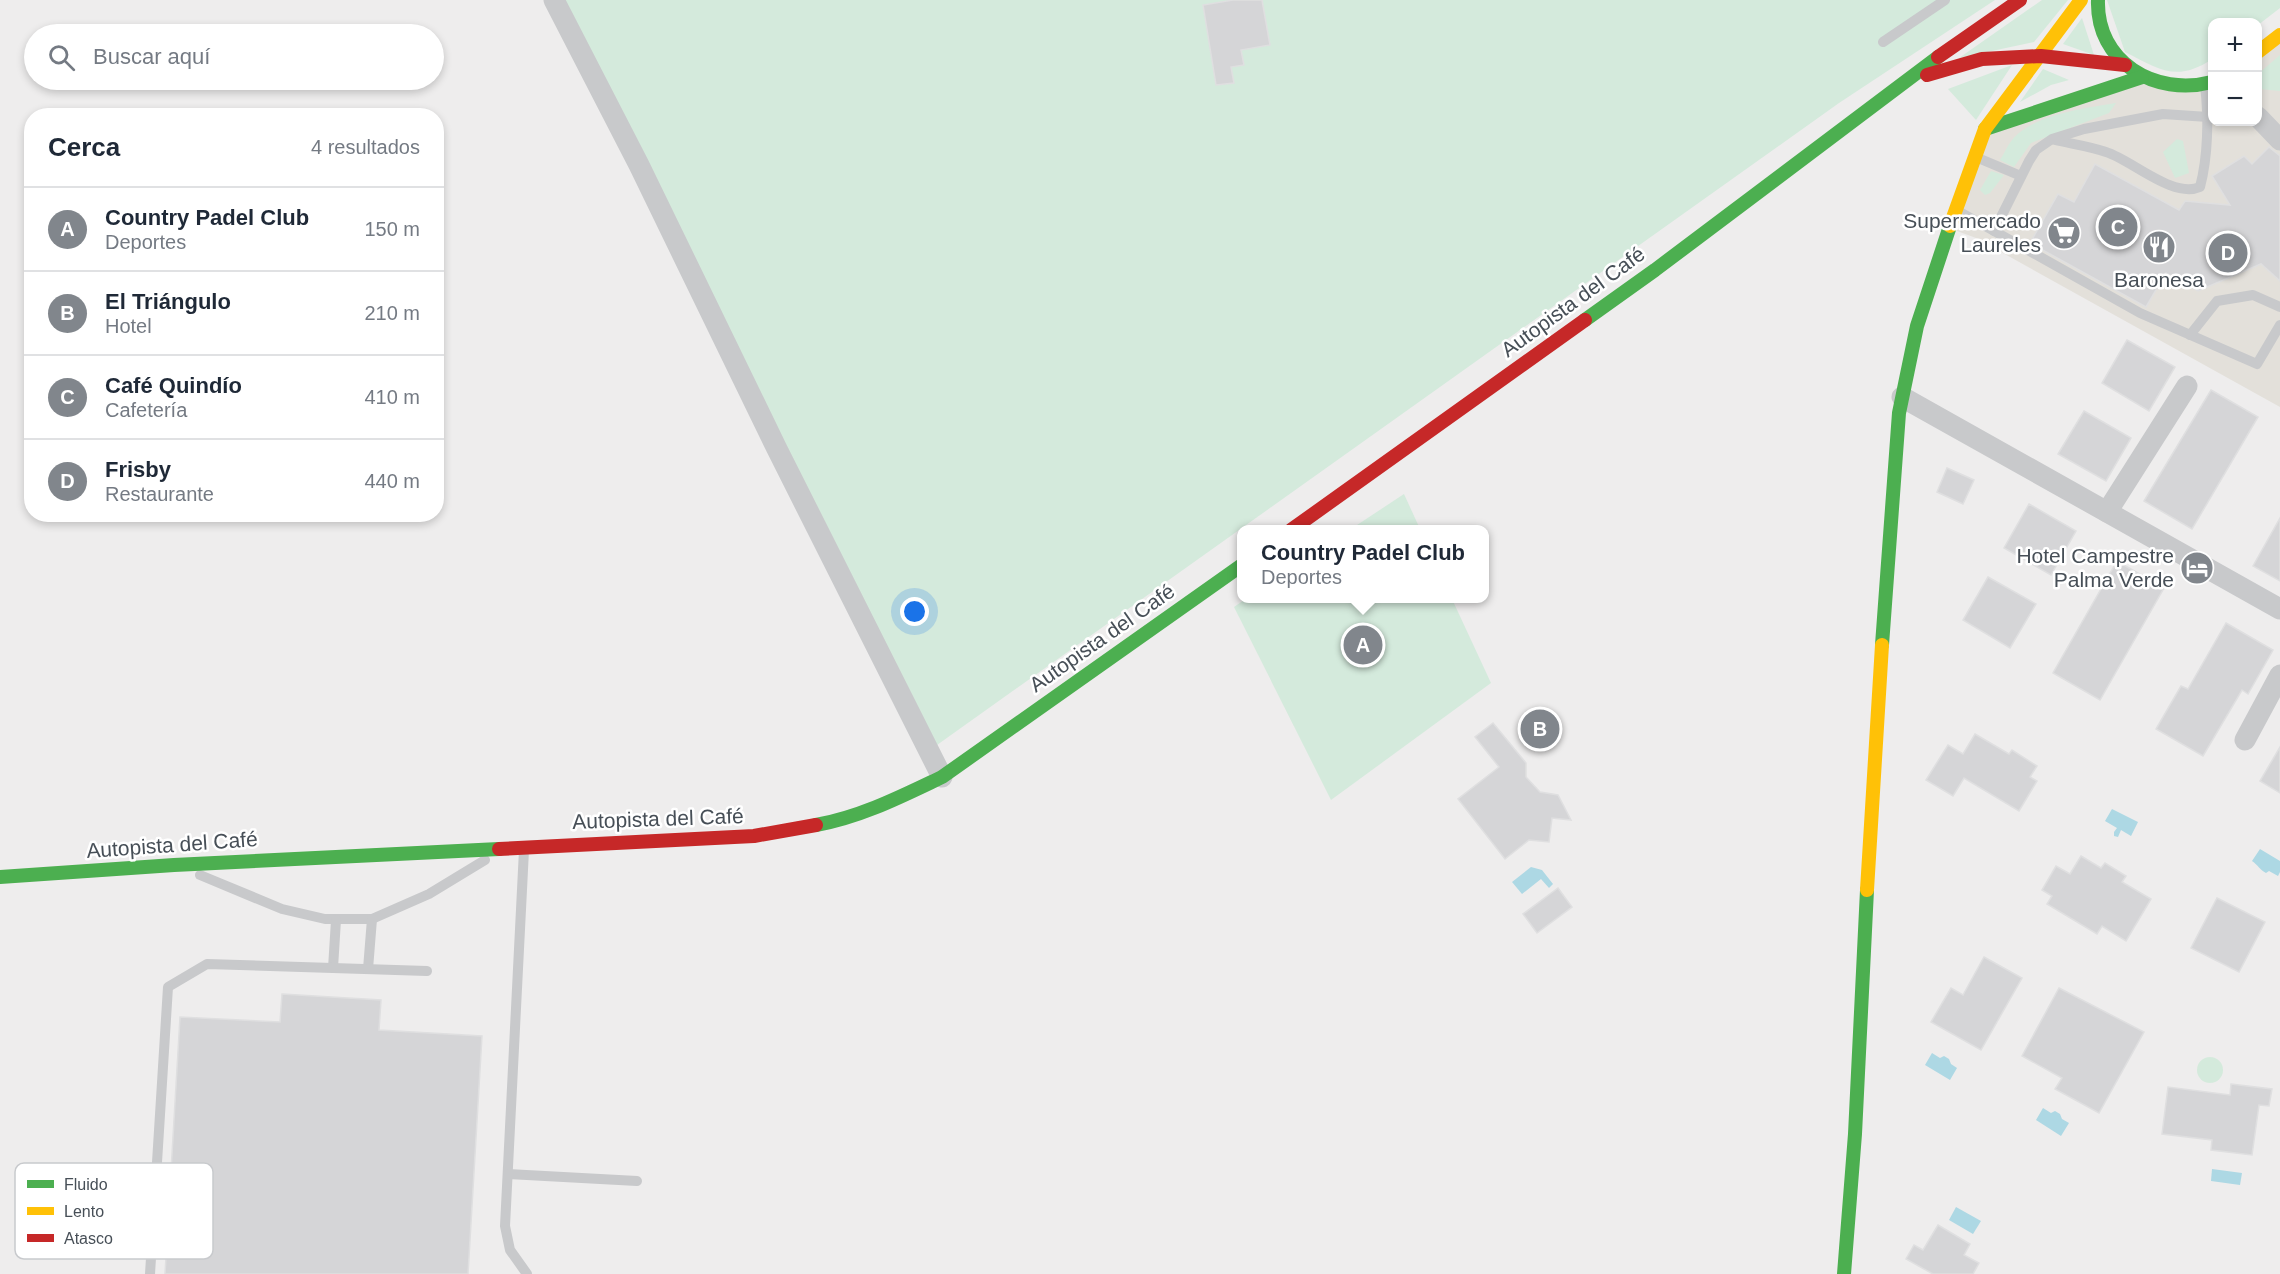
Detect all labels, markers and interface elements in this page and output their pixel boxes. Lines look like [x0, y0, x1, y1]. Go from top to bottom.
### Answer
map controls [2208, 18, 2262, 126]
button: + [2208, 18, 2262, 72]
search box [24, 24, 444, 90]
icon: search [45, 41, 78, 74]
text: Buscar aquí [93, 44, 210, 69]
button: − [2208, 72, 2262, 126]
text: Cerca [48, 132, 120, 162]
text: 4 resultados [311, 136, 420, 158]
pin: C [2098, 204, 2138, 250]
text: Country Padel Club [105, 205, 309, 230]
place label: Supermercado Laureles [1903, 209, 2041, 256]
supermarket icon: Supermercado Laureles [2046, 215, 2082, 251]
text: A [60, 218, 75, 240]
text: 150 m [364, 218, 420, 240]
restaurant icon: Baronesa [2141, 229, 2177, 265]
pin: D [2208, 230, 2248, 276]
text: Deportes [105, 231, 186, 253]
street label: Autopista del Café [1497, 242, 1649, 361]
place label: Baronesa [2114, 268, 2204, 291]
text: El Triángulo [105, 289, 231, 314]
text: B [60, 302, 75, 324]
text: 210 m [364, 302, 420, 324]
text: Hotel [105, 315, 152, 337]
text: Café Quindío [105, 373, 242, 398]
text: C [60, 386, 75, 408]
text: 410 m [364, 386, 420, 408]
text: Cafetería [105, 399, 187, 421]
text: Frisby [105, 457, 171, 482]
text: D [60, 470, 75, 492]
text: 440 m [364, 470, 420, 492]
text: Restaurante [105, 483, 214, 505]
popup [1237, 525, 1489, 603]
text: Country Padel Club [1261, 540, 1465, 565]
place label: Hotel Campestre Palma Verde [2016, 544, 2174, 591]
hotel icon: Hotel Campestre Palma Verde [2179, 550, 2215, 586]
text: Deportes [1261, 566, 1342, 588]
street label: Autopista del Café [1025, 579, 1179, 696]
your location [900, 597, 929, 626]
pin: A [1344, 622, 1382, 668]
pin: B [1520, 706, 1560, 752]
street label: Autopista del Café [572, 804, 744, 833]
street label: Autopista del Café [86, 827, 258, 862]
legend [15, 1163, 213, 1259]
text: Fluido [64, 1176, 108, 1193]
text: Lento [64, 1203, 104, 1220]
text: Atasco [64, 1230, 113, 1247]

